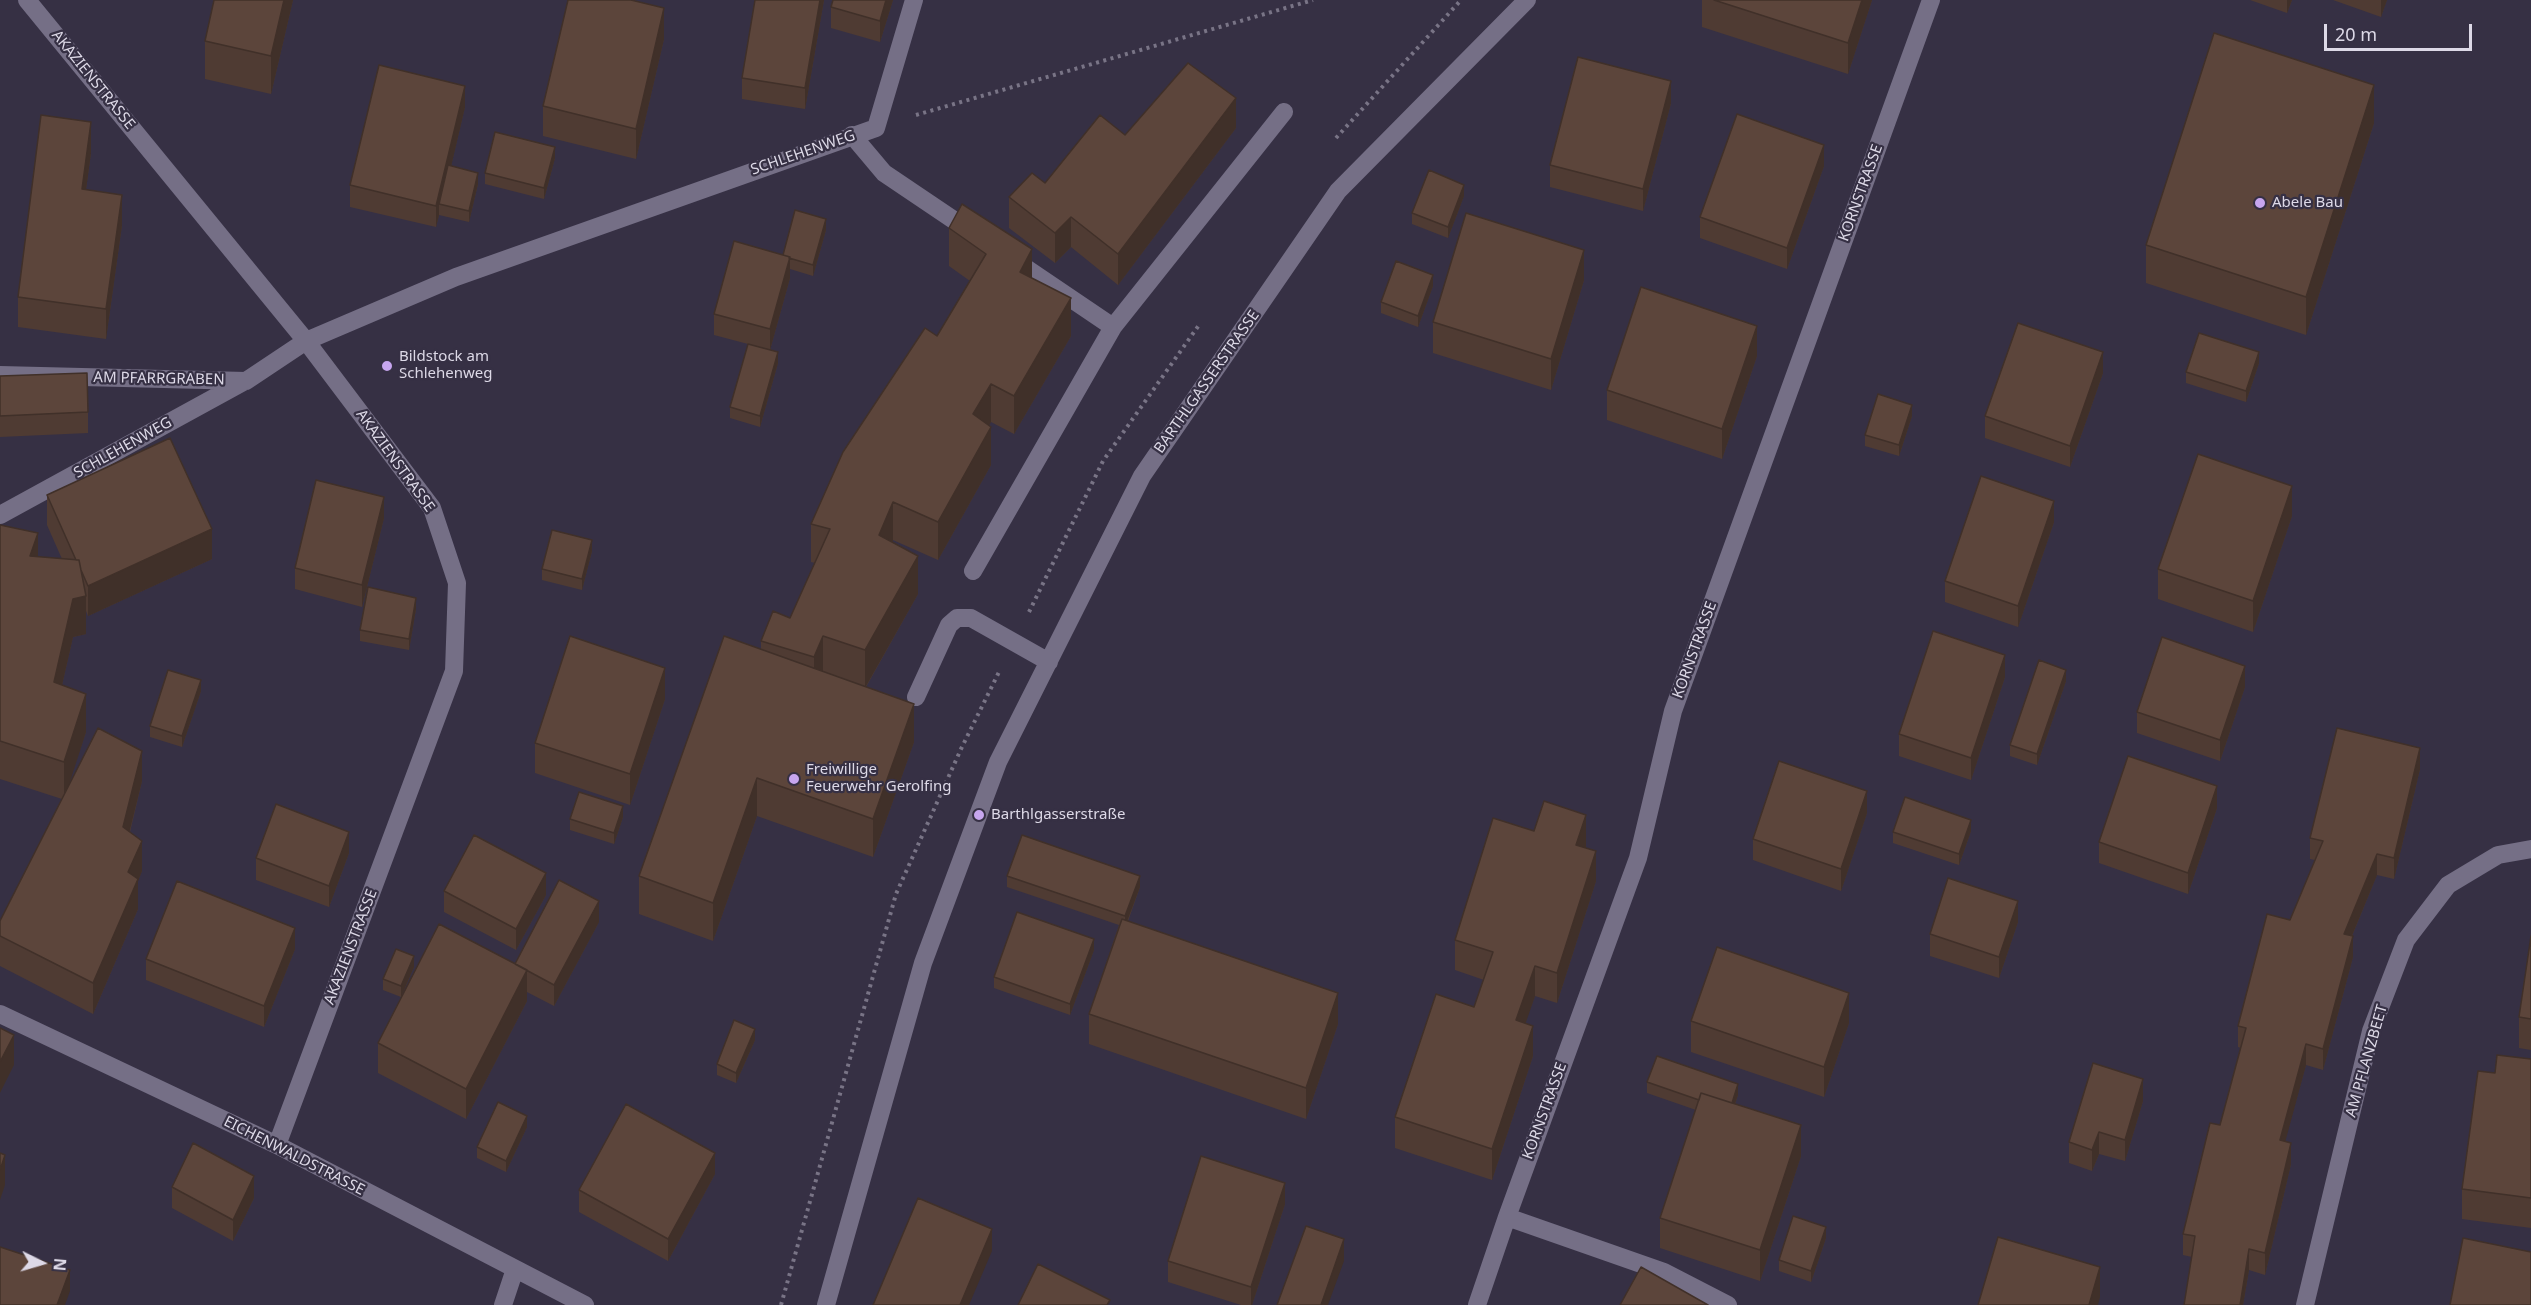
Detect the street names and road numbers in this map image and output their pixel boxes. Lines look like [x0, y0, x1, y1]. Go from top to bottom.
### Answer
street label: AKAZIENSTRASSE [48, 27, 138, 133]
street label: SCHLEHENWEG [748, 127, 858, 179]
street label: KORNSTRASSE [1835, 142, 1887, 244]
street label: BARTHLGASSERSTRASSE [1151, 307, 1263, 457]
street label: AM PFARRGRABEN [93, 369, 225, 389]
street label: AKAZIENSTRASSE [352, 406, 438, 516]
street label: SCHLEHENWEG [71, 414, 175, 482]
street label: KORNSTRASSE [1669, 599, 1721, 701]
street label: AKAZIENSTRASSE [321, 887, 381, 1007]
street label: AM PFLANZBEET [2342, 1003, 2392, 1119]
street label: KORNSTRASSE [1519, 1060, 1571, 1162]
street label: EICHENWALDSTRASSE [221, 1113, 367, 1199]

